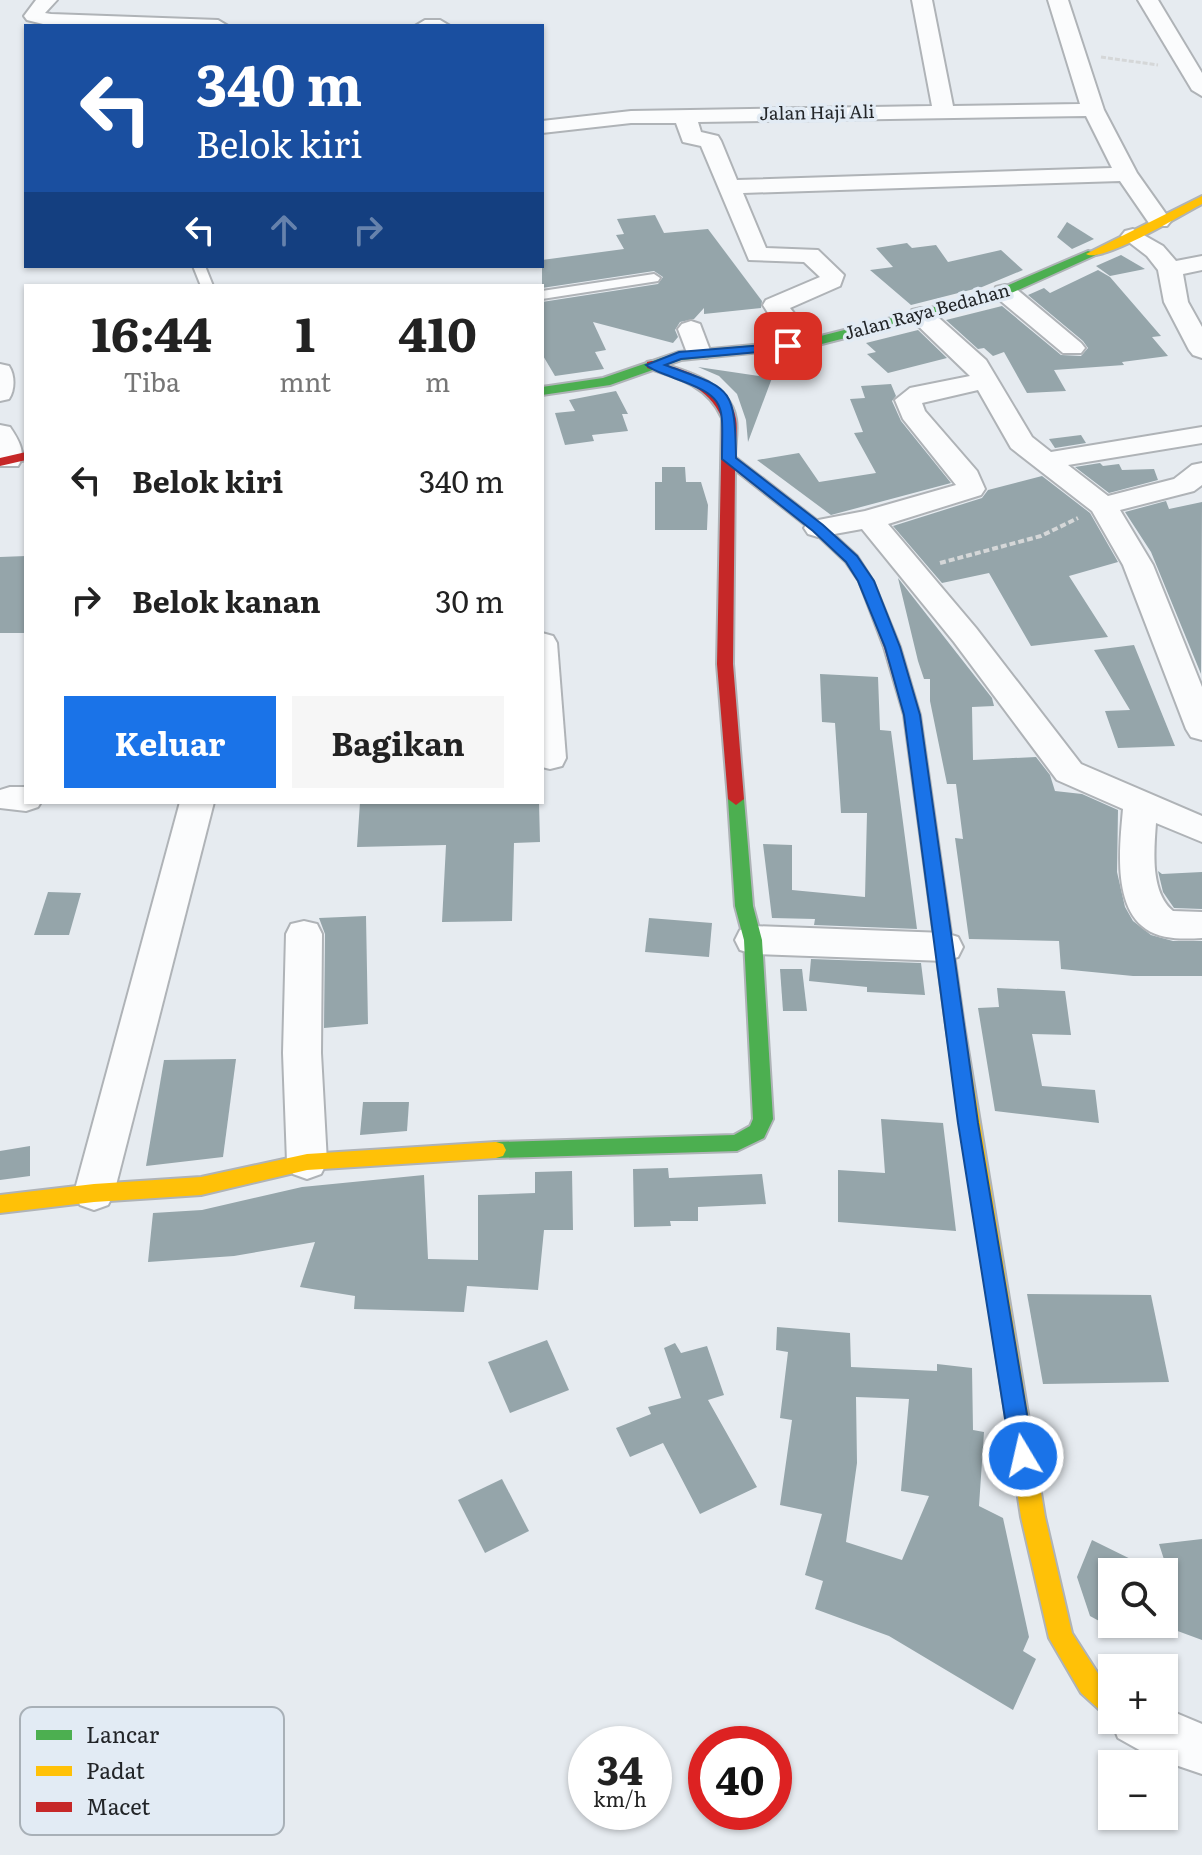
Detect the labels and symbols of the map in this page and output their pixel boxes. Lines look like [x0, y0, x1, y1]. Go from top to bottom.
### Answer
street label: Jalan Haji Ali [759, 97, 875, 126]
street label: Jalan Raya Bedahan [841, 275, 1012, 346]
pin [754, 312, 822, 380]
position arrow [981, 1414, 1065, 1498]
legend [20, 1707, 284, 1835]
text: Lancar [86, 1717, 160, 1750]
speed limit sign: 40 [688, 1726, 792, 1830]
text: Padat [86, 1753, 145, 1786]
text: Macet [86, 1789, 150, 1822]

